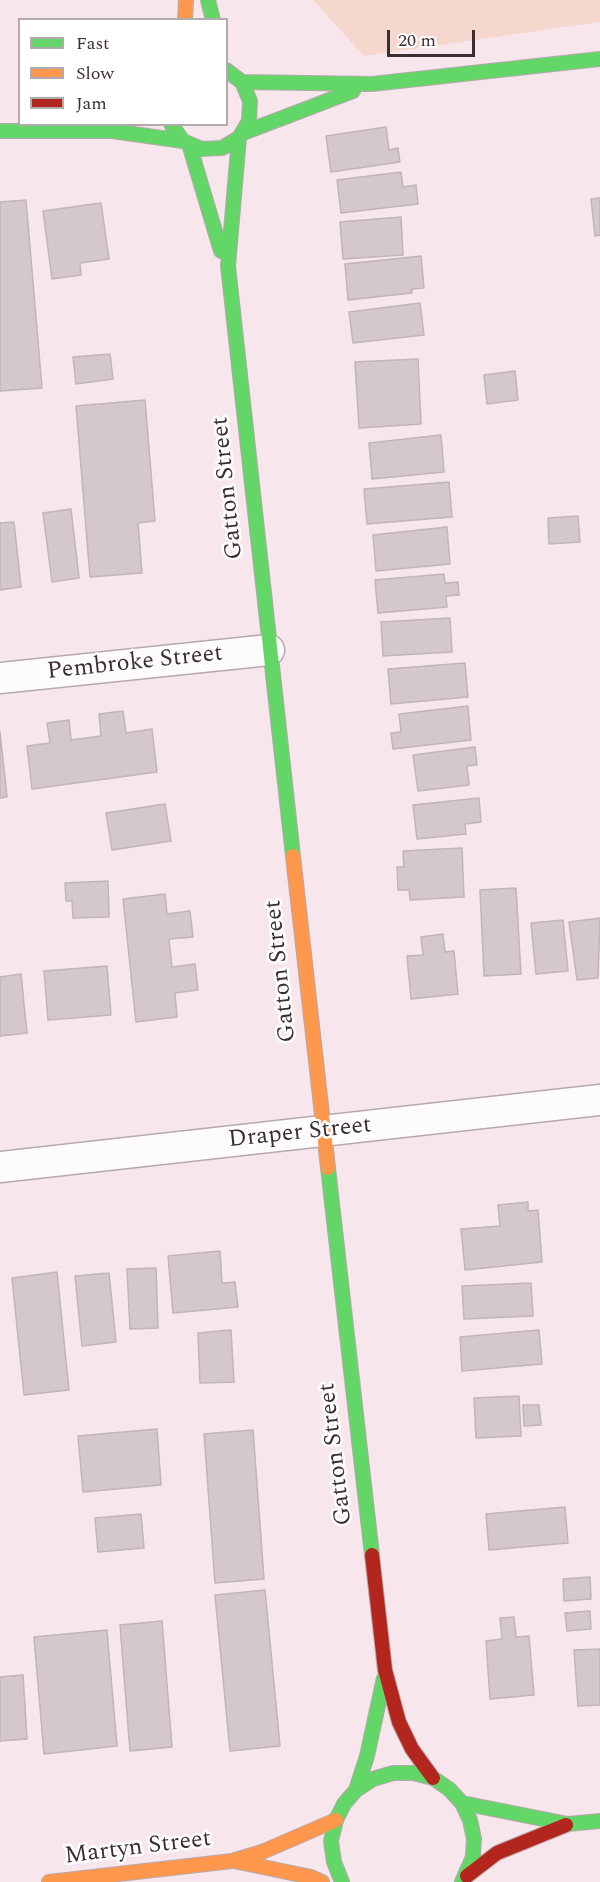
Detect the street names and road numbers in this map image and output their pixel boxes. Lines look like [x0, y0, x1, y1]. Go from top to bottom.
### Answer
street label: Gatton Street [207, 415, 251, 561]
street label: Pembroke Street [46, 640, 224, 688]
street label: Gatton Street [260, 898, 304, 1044]
street label: Draper Street [227, 1112, 373, 1156]
street label: Gatton Street [314, 1381, 360, 1527]
street label: Martyn Street [63, 1826, 213, 1872]

